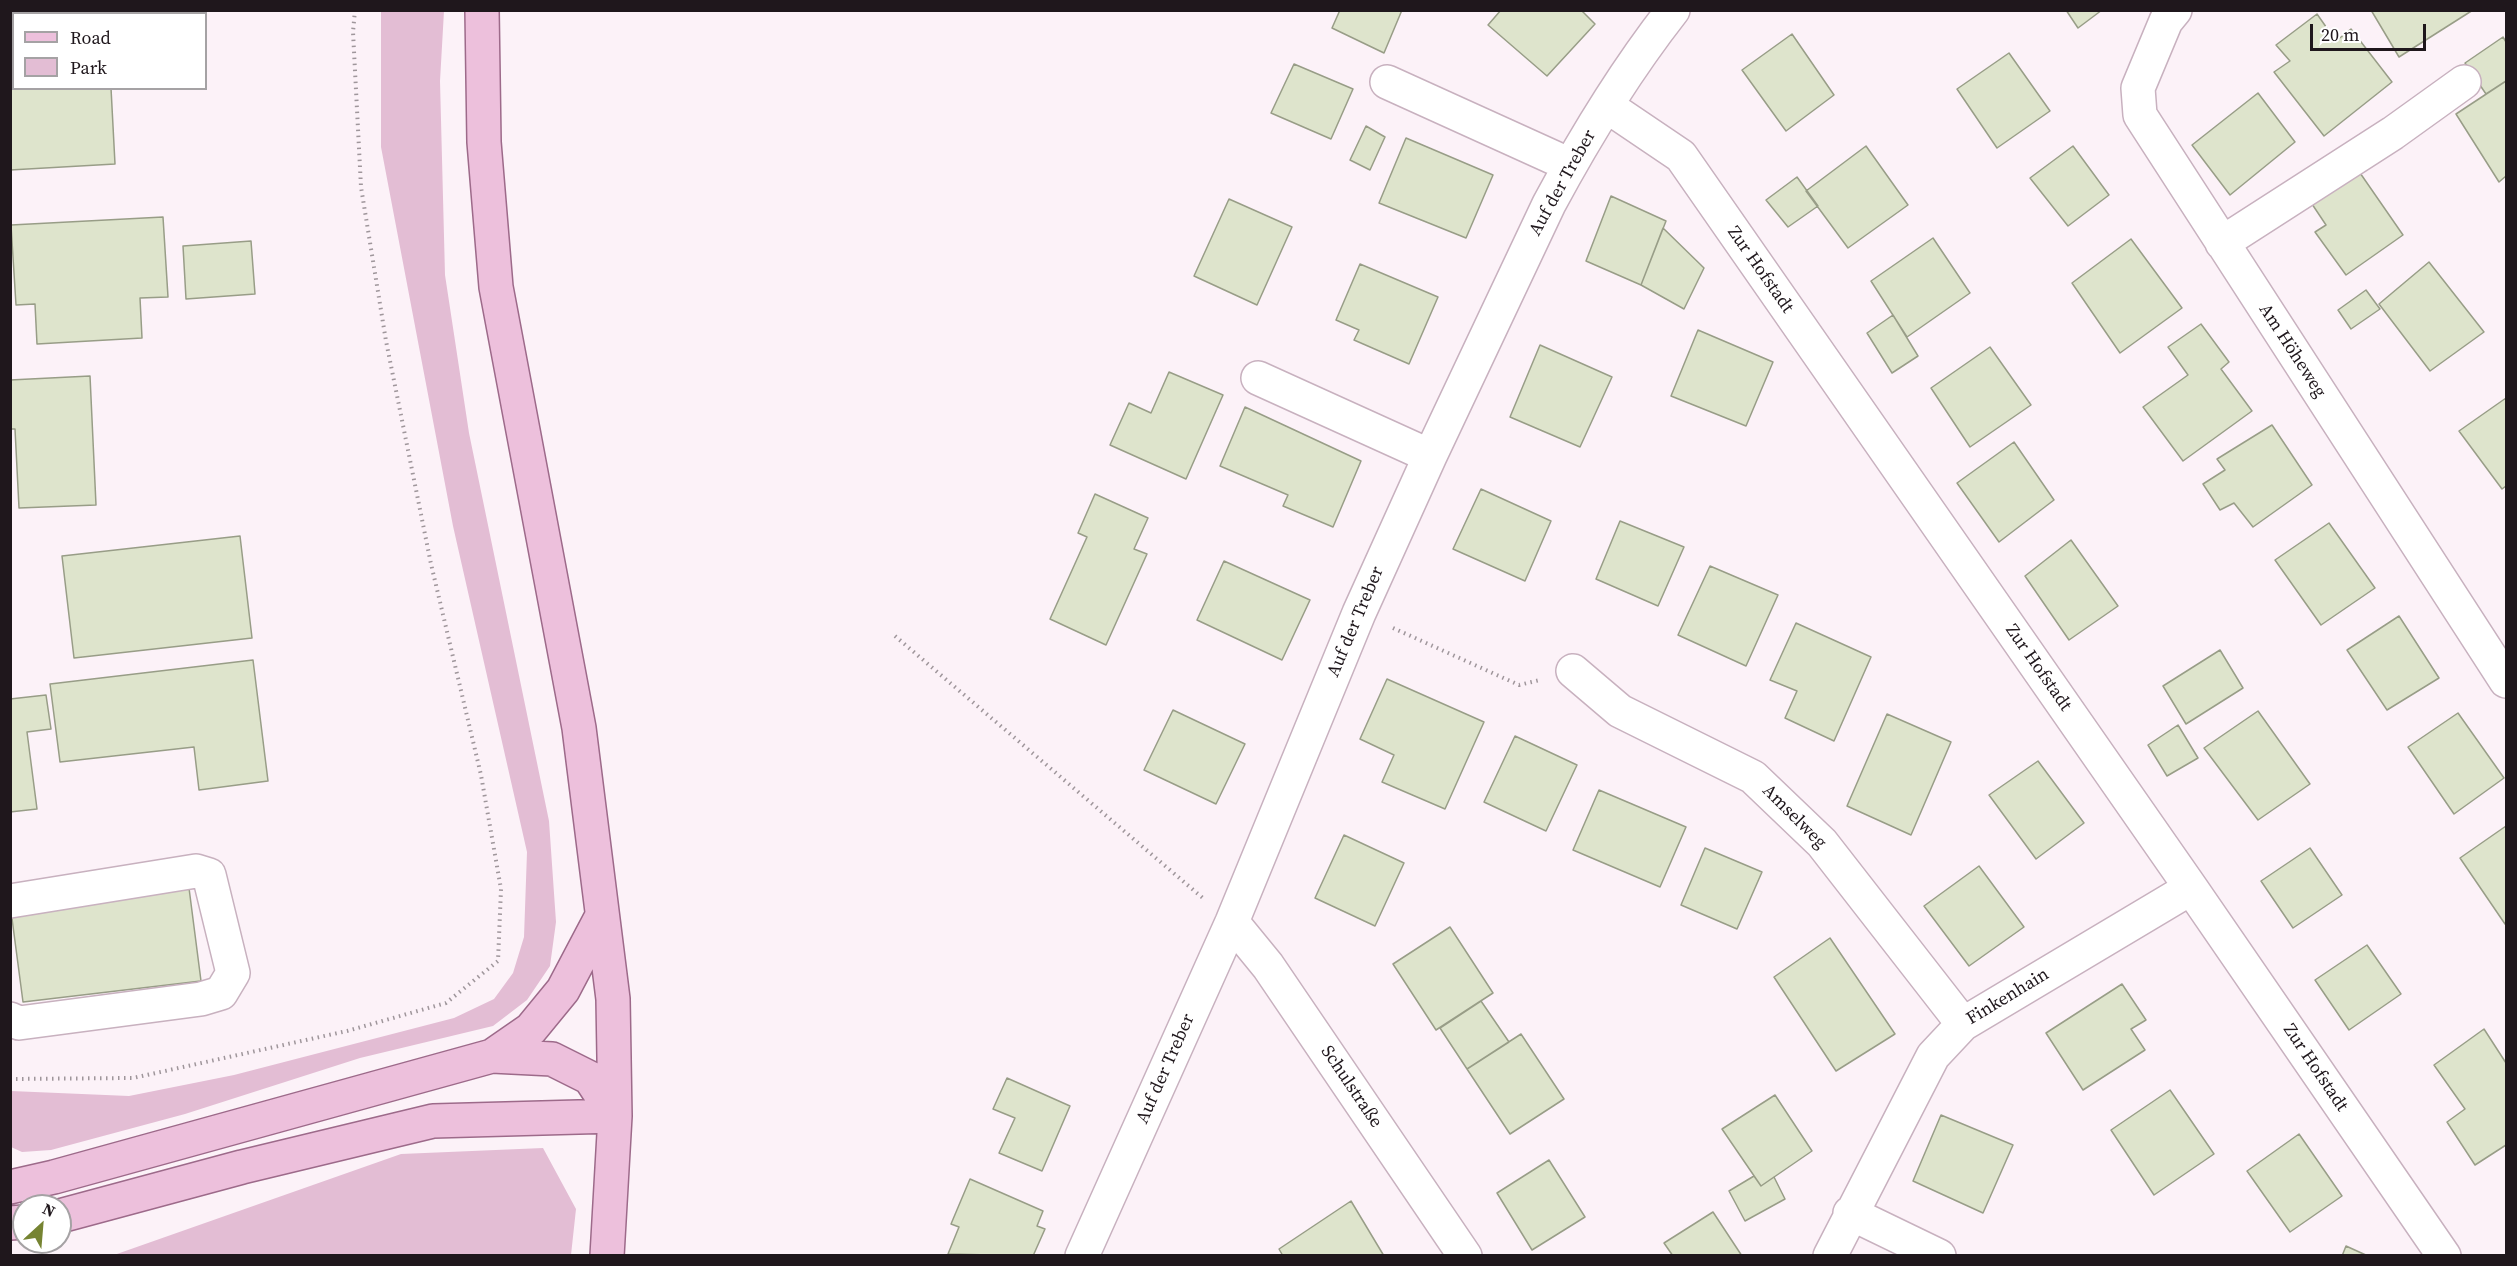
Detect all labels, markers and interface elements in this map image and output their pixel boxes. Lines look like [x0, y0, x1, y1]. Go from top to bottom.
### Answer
legend [12, 12, 207, 90]
scale bar [2313, 12, 2428, 50]
text: 20 m [2321, 22, 2359, 47]
text: Road [70, 25, 111, 50]
text: Park [70, 55, 107, 80]
street label: Auf der Treber [1525, 126, 1601, 240]
street label: Zur Hofstadt [1722, 222, 1798, 318]
street label: Am Höheweg [2254, 300, 2330, 402]
street label: Auf der Treber [1323, 564, 1389, 680]
street label: Zur Hofstadt [2000, 620, 2076, 716]
street label: Amselweg [1757, 780, 1831, 854]
street label: Finkenhain [1963, 964, 2053, 1030]
street label: Auf der Treber [1132, 1011, 1200, 1127]
street label: Zur Hofstadt [2278, 1020, 2352, 1116]
street label: Schulstraße [1316, 1042, 1386, 1132]
north arrow [12, 1194, 72, 1254]
text: N [39, 1197, 59, 1222]

